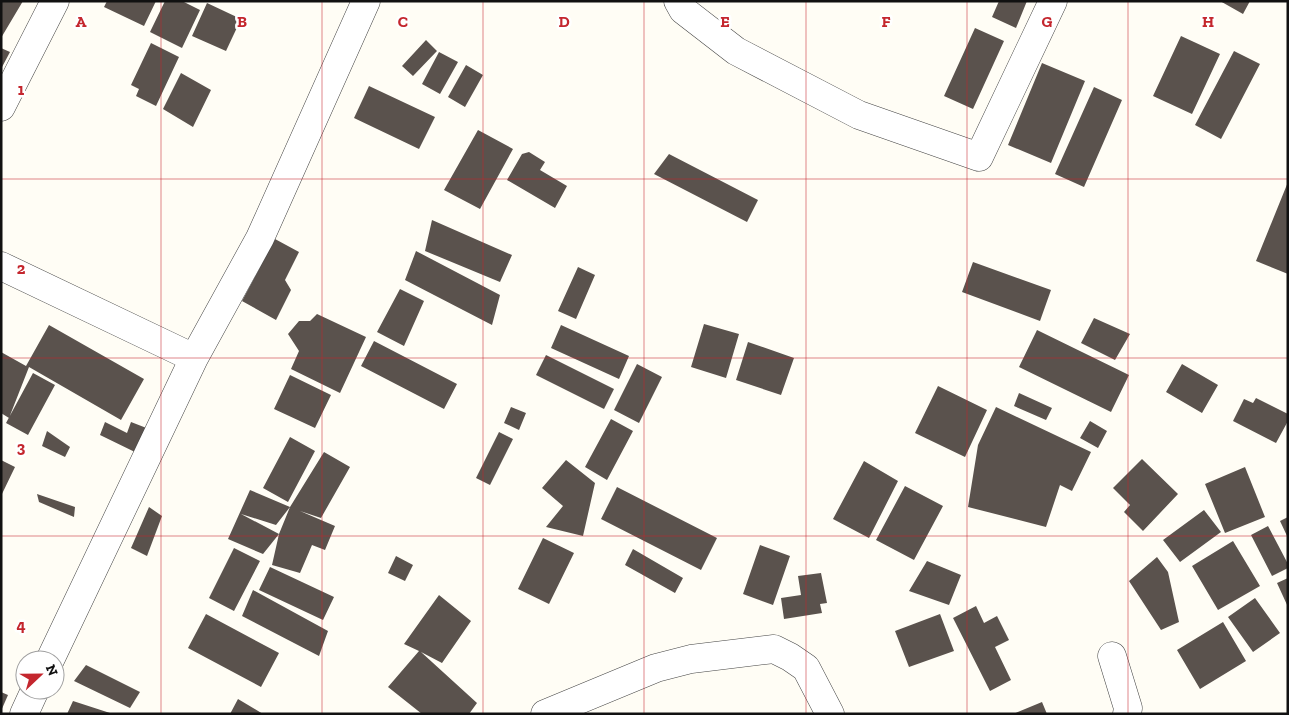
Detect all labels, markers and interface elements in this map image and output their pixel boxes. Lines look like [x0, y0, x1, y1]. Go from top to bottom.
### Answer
text: A [76, 12, 87, 31]
text: B [237, 12, 247, 31]
text: C [398, 12, 408, 31]
text: D [558, 12, 570, 31]
text: E [720, 12, 730, 31]
text: F [881, 12, 891, 31]
text: G [1042, 12, 1053, 31]
text: H [1202, 12, 1214, 31]
text: 1 [18, 80, 25, 99]
text: 2 [17, 259, 26, 278]
text: 3 [17, 438, 26, 457]
text: 4 [16, 616, 26, 635]
north arrow [15, 650, 65, 700]
text: N [42, 662, 62, 679]

